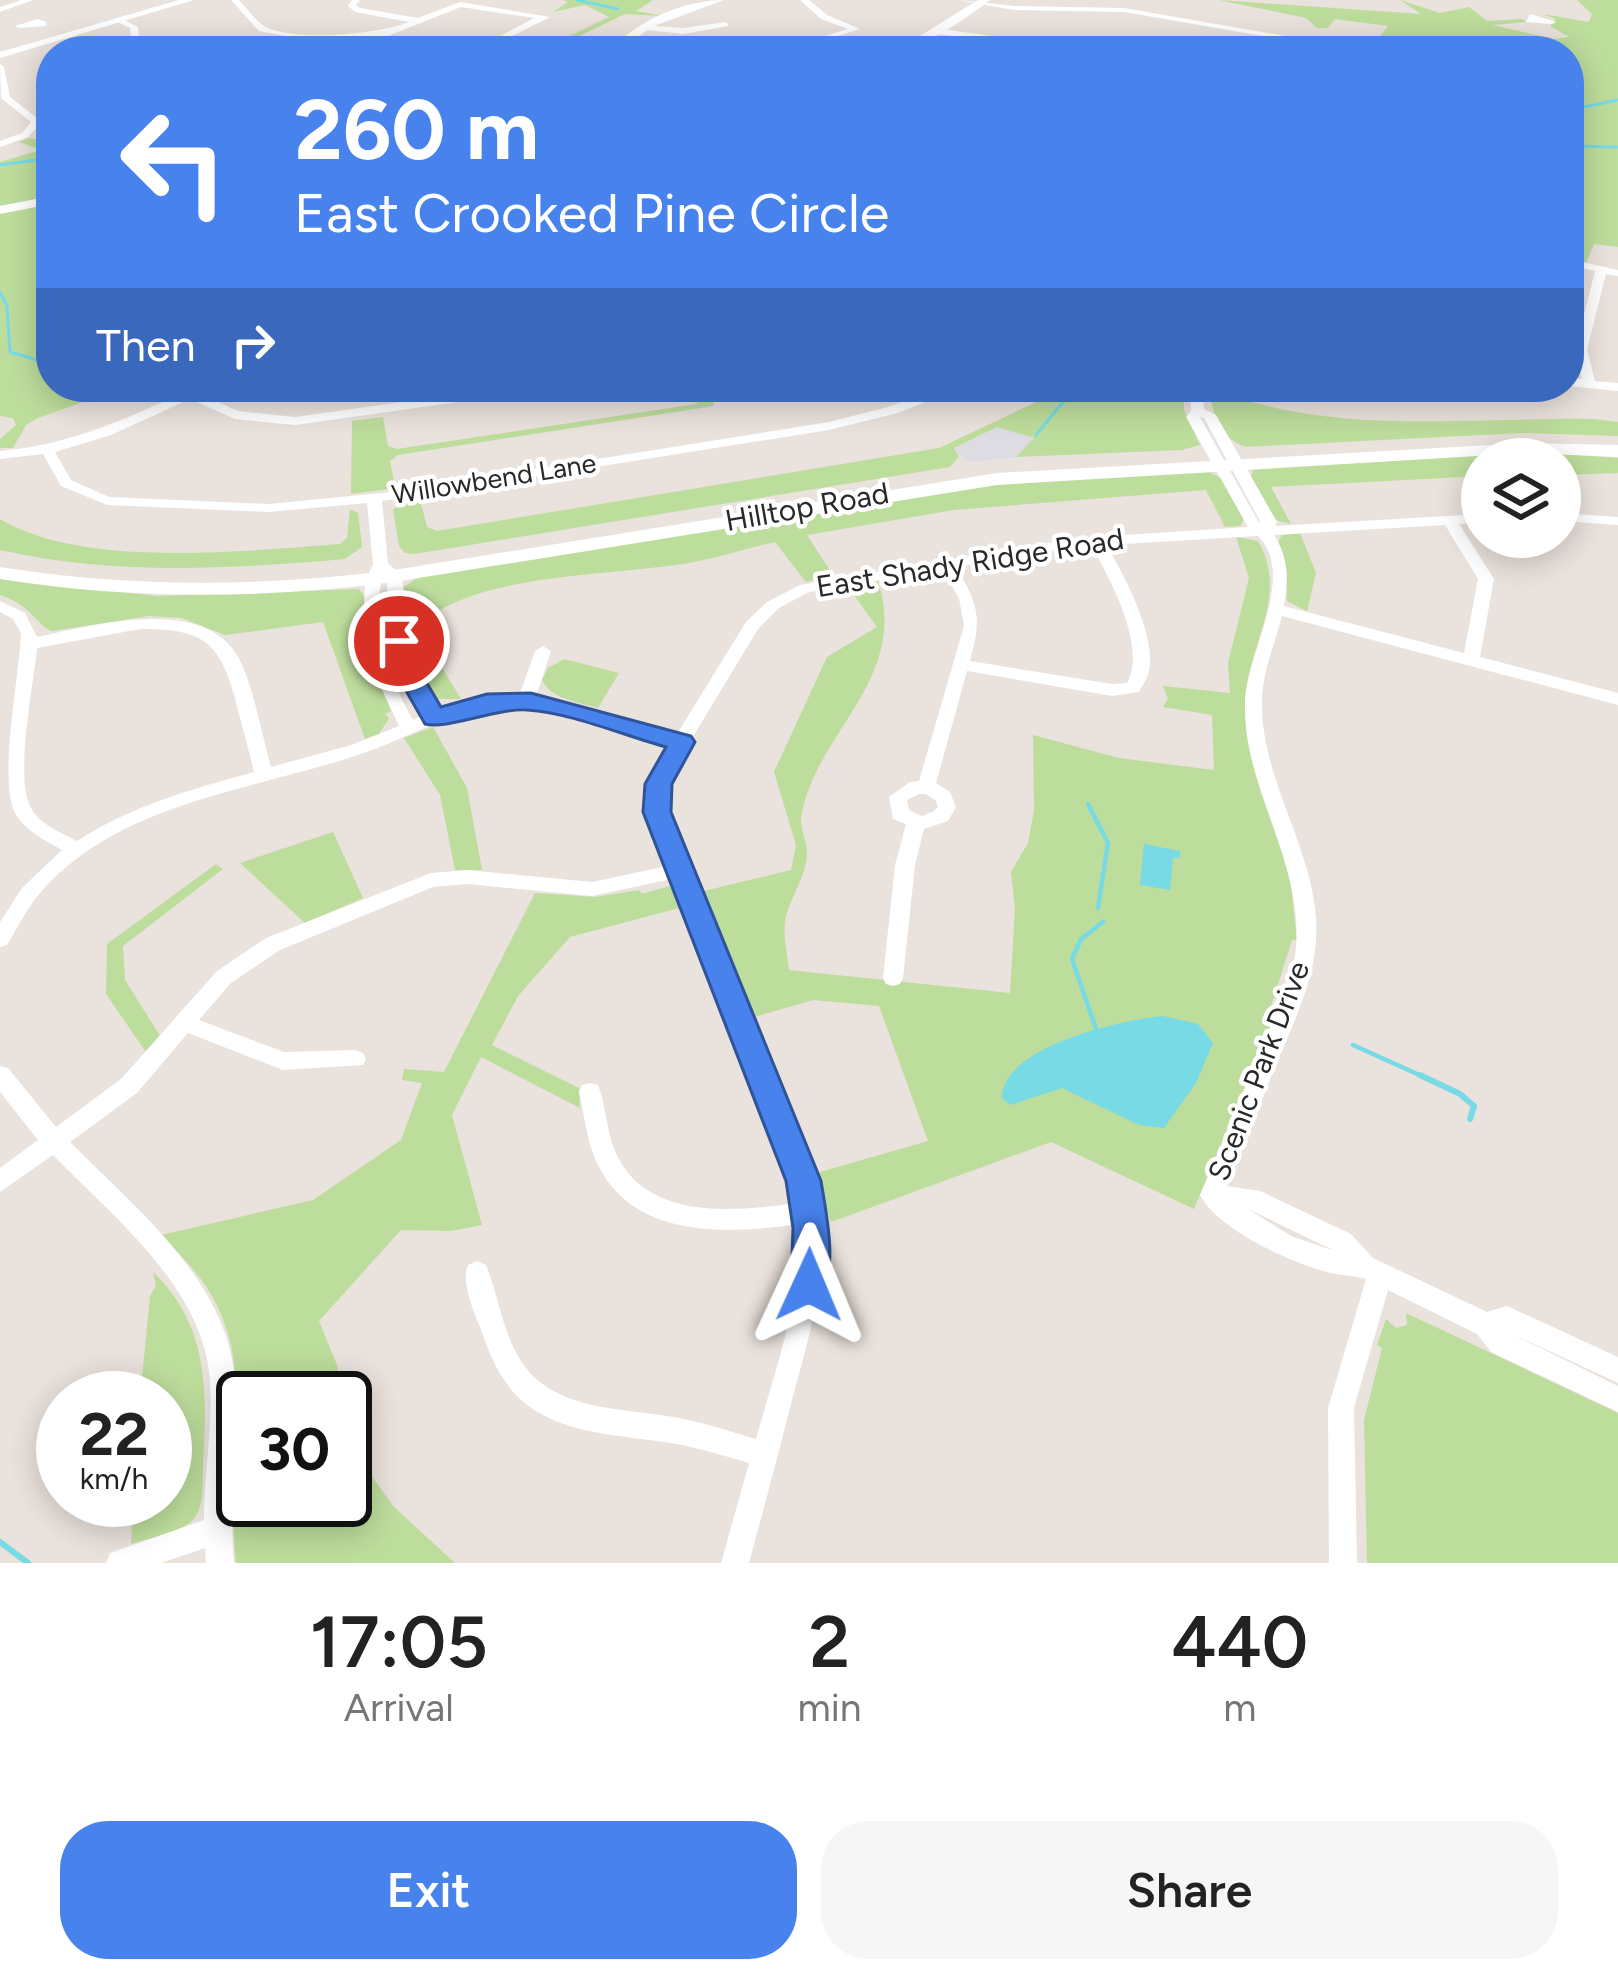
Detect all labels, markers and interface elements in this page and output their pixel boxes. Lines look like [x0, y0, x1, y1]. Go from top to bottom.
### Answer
text: 260 m [294, 79, 539, 180]
icon: left [96, 84, 252, 240]
text: East Crooked Pine Circle [294, 181, 889, 246]
icon: right [220, 312, 286, 378]
text: Then [96, 318, 196, 372]
map controls [1461, 438, 1581, 558]
button: layers [1461, 438, 1581, 558]
street label: Willowbend Lane [389, 446, 598, 511]
street label: Hilltop Road [722, 474, 892, 539]
street label: East Shady Ridge Road [814, 520, 1126, 605]
pin [348, 590, 450, 692]
icon: arrive [366, 608, 432, 674]
street label: Scenic Park Drive [1200, 956, 1317, 1186]
position arrow [746, 1222, 872, 1348]
speed limit sign: 30 [216, 1371, 372, 1527]
text: 22 [79, 1398, 149, 1470]
text: km/h [80, 1460, 148, 1497]
text: 17:05 [310, 1599, 488, 1685]
text: 2 [809, 1599, 850, 1685]
text: 440 [1171, 1599, 1308, 1685]
text: Arrival [344, 1684, 454, 1731]
text: min [798, 1684, 862, 1731]
text: m [1223, 1684, 1256, 1731]
button: Exit [60, 1821, 797, 1959]
button: Share [821, 1821, 1558, 1959]

